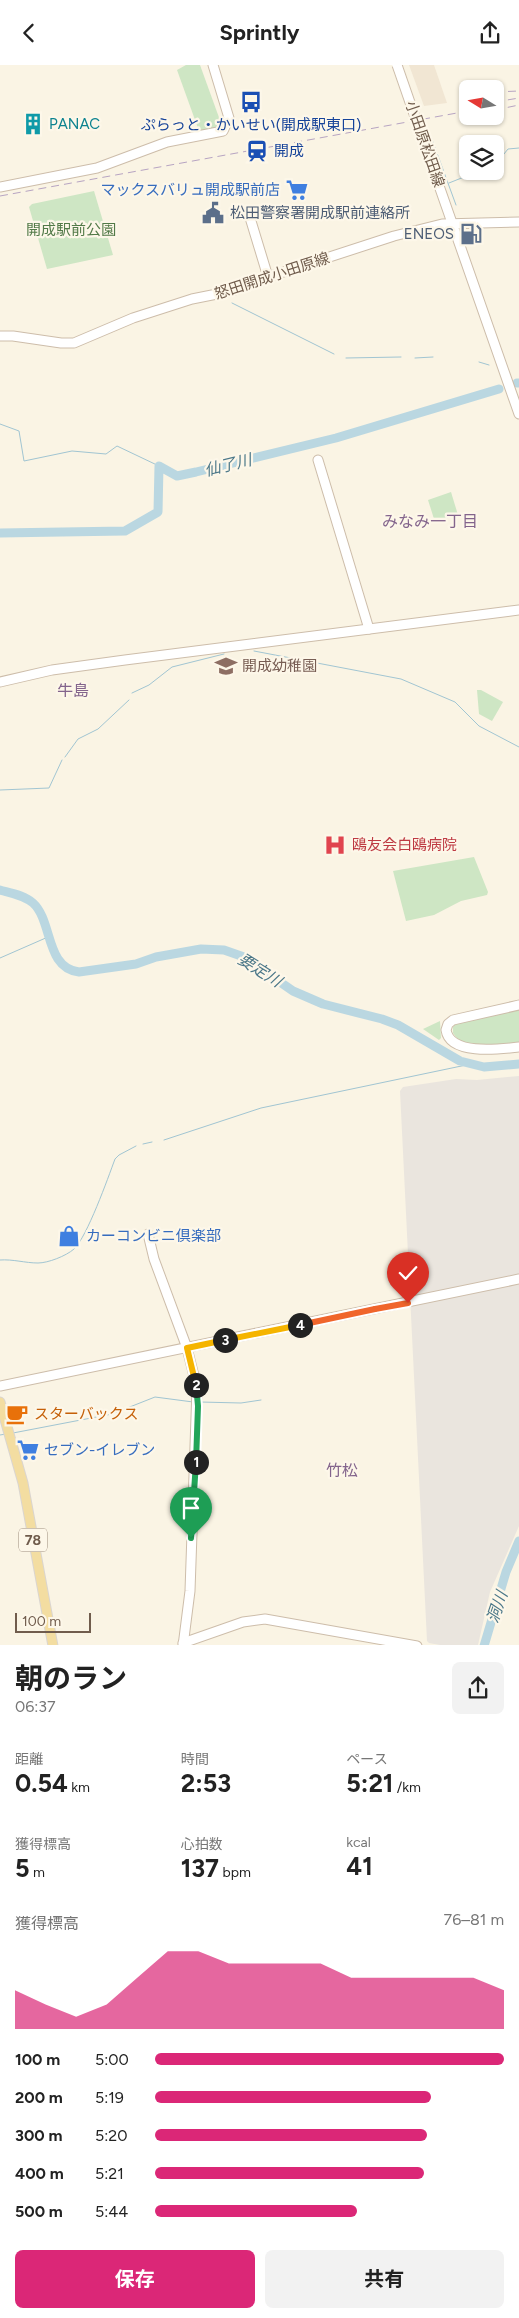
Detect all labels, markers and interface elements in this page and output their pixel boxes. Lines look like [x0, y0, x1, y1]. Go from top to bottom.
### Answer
icon: back [15, 19, 43, 47]
text: Sprintly [219, 19, 300, 46]
icon: share [476, 19, 504, 47]
north arrow [459, 80, 504, 125]
map controls [459, 80, 504, 180]
bus stop icon: ぷらっと・かいせい(開成駅東口) [238, 89, 264, 115]
street label: 小田原松田線 [402, 99, 448, 189]
building icon: PANAC [20, 111, 46, 137]
place label: PANAC [49, 115, 100, 133]
place label: ぷらっと・かいせい(開成駅東口) [141, 116, 361, 134]
button: layers [459, 135, 504, 180]
station icon: 開成 [244, 138, 270, 164]
place label: 開成 [274, 142, 304, 160]
supermarket icon: マックスバリュ開成駅前店 [284, 177, 310, 203]
place label: マックスバリュ開成駅前店 [100, 181, 280, 199]
public building icon: 松田警察署開成駅前連絡所 [200, 200, 226, 226]
place label: 松田警察署開成駅前連絡所 [230, 204, 410, 222]
park label: 開成駅前公園 [26, 221, 116, 239]
fuel station icon: ENEOS [458, 221, 484, 247]
place label: ENEOS [404, 225, 454, 243]
street label: 怒田開成小田原線 [212, 249, 332, 303]
water label: 仙了川 [202, 449, 256, 480]
district label: みなみ一丁目 [382, 512, 478, 531]
school or university icon: 開成幼稚園 [213, 653, 239, 679]
place label: 開成幼稚園 [242, 657, 317, 675]
district label: 牛島 [57, 681, 89, 700]
hospital icon: 鴎友会白鴎病院 [322, 832, 348, 858]
place label: 鴎友会白鴎病院 [352, 836, 457, 854]
water label: 要定川 [235, 949, 287, 992]
shop icon: カーコンビニ倶楽部 [56, 1223, 82, 1249]
place label: カーコンビニ倶楽部 [86, 1227, 221, 1245]
pin [387, 1252, 429, 1303]
icon: check [394, 1259, 422, 1287]
pin: 4 [288, 1313, 312, 1337]
text: 4 [296, 1317, 305, 1334]
pin: 3 [212, 1327, 238, 1353]
text: 3 [222, 1332, 229, 1349]
pin: 2 [184, 1373, 208, 1397]
text: 2 [192, 1377, 201, 1394]
cafe icon: スターバックス [4, 1401, 30, 1427]
place label: スターバックス [34, 1405, 138, 1423]
supermarket icon: セブン-イレブン [15, 1437, 41, 1463]
place label: セブン-イレブン [44, 1441, 155, 1459]
pin: 1 [184, 1449, 208, 1475]
text: 1 [194, 1454, 199, 1471]
district label: 竹松 [326, 1461, 358, 1480]
pin [170, 1487, 212, 1538]
icon: arrive [177, 1494, 205, 1522]
road number: 78 [19, 1529, 47, 1551]
water label: 洞川 [483, 1587, 512, 1625]
scale bar [15, 1611, 91, 1634]
text: 100 m [22, 1613, 61, 1630]
text: 朝のラン [15, 1661, 127, 1695]
button: share [452, 1662, 504, 1714]
text: 06:37 [15, 1697, 56, 1716]
text: 距離 [15, 1751, 43, 1768]
text: 時間 [181, 1751, 209, 1768]
text: ペース [346, 1751, 388, 1768]
text: 0.54 [15, 1768, 68, 1798]
text: 2:53 [181, 1768, 231, 1798]
text: 5:21 [346, 1768, 393, 1798]
text: km [68, 1779, 90, 1796]
text: /km [393, 1779, 421, 1796]
text: kcal [346, 1834, 371, 1851]
text: 獲得標高 [15, 1836, 71, 1853]
text: 心拍数 [181, 1836, 223, 1853]
text: 41 [346, 1851, 373, 1881]
text: 5 [15, 1853, 30, 1883]
text: 137 [181, 1853, 219, 1883]
text: m [30, 1864, 45, 1881]
text: bpm [219, 1864, 251, 1881]
text: 76–81 m [444, 1910, 504, 1929]
text: 獲得標高 [15, 1914, 79, 1933]
text: 100 m [15, 2050, 60, 2069]
text: 5:00 [95, 2050, 129, 2069]
text: 200 m [15, 2088, 63, 2107]
text: 5:19 [95, 2088, 124, 2107]
text: 300 m [15, 2126, 62, 2145]
text: 5:20 [95, 2126, 127, 2145]
text: 400 m [15, 2164, 64, 2183]
text: 5:21 [95, 2164, 124, 2183]
text: 500 m [15, 2202, 63, 2221]
text: 5:44 [95, 2202, 128, 2221]
button: 保存 [15, 2250, 255, 2308]
button: 共有 [265, 2250, 504, 2308]

